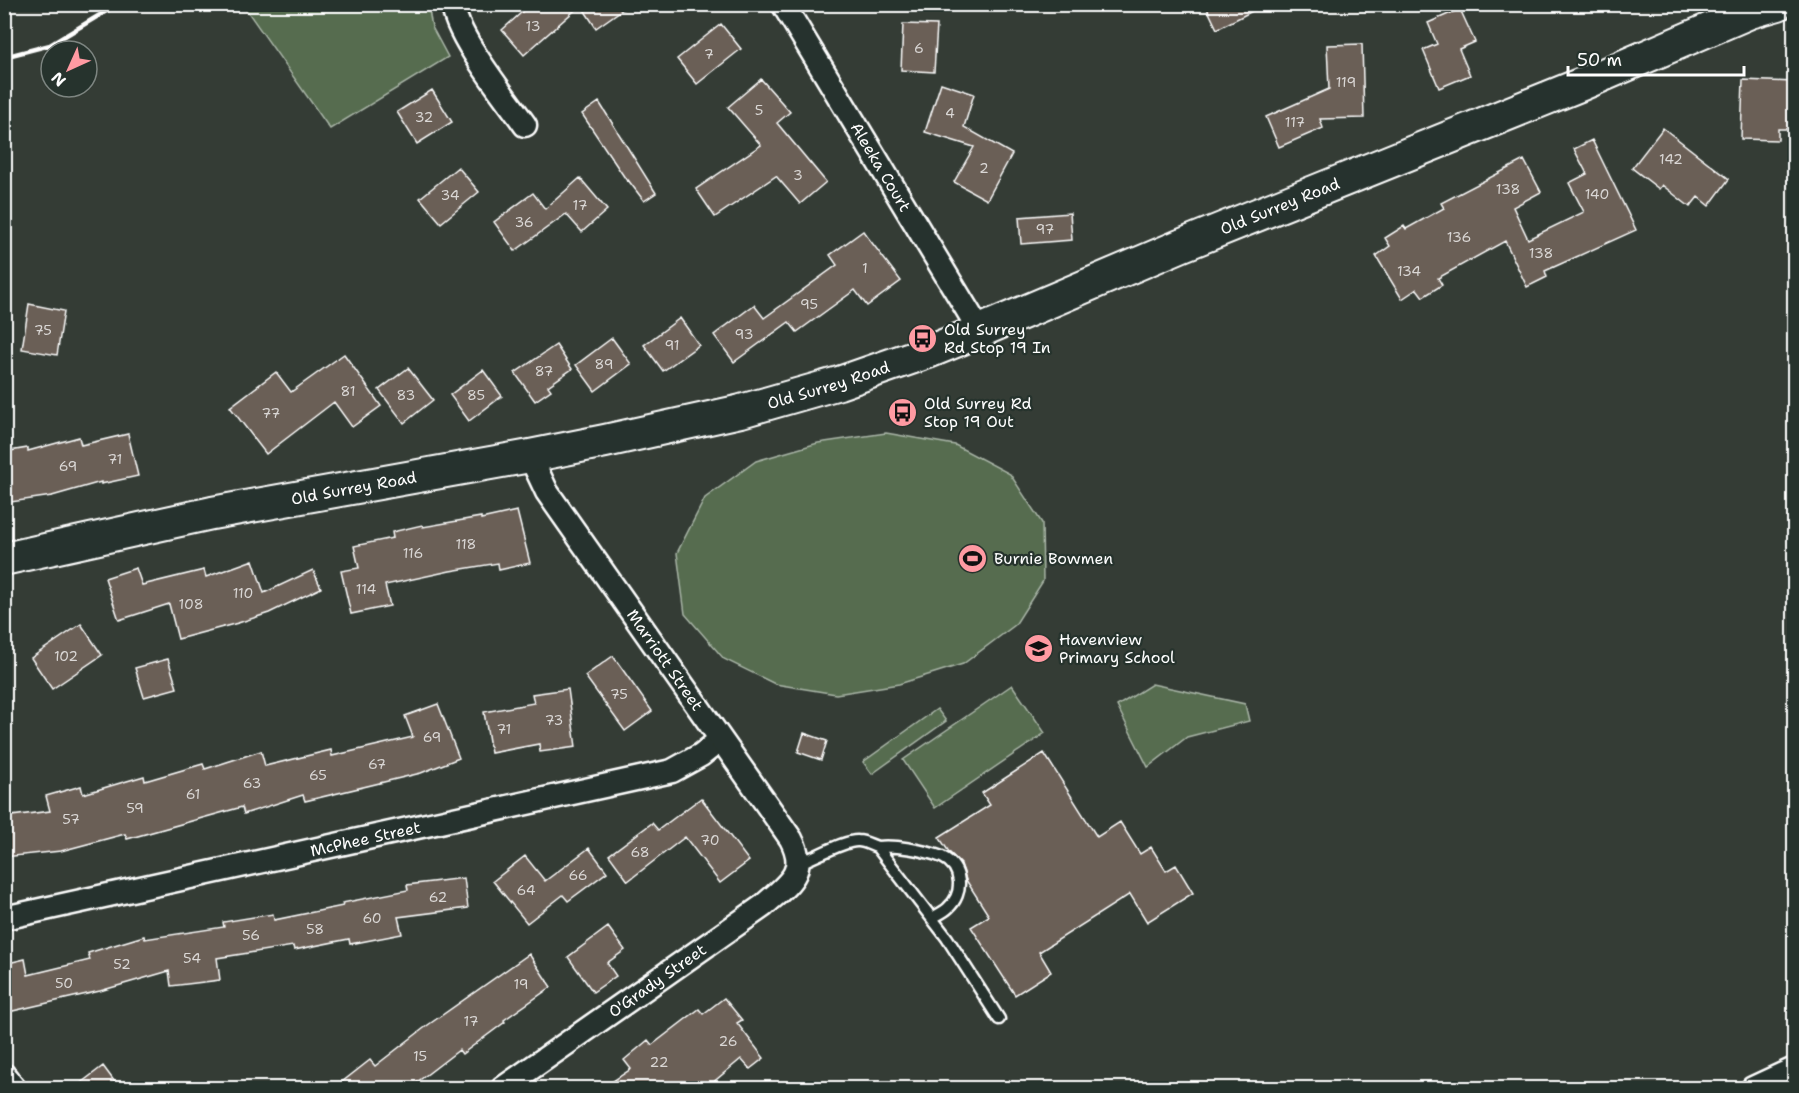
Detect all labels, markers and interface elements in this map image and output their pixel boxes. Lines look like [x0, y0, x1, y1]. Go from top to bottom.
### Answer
house number: 13 [526, 17, 540, 35]
north arrow [39, 39, 99, 99]
house number: 6 [914, 39, 924, 57]
scale bar [1568, 39, 1744, 77]
house number: 7 [704, 45, 714, 63]
text: 50 m [1577, 48, 1622, 72]
text: N [47, 67, 71, 91]
house number: 119 [1336, 73, 1356, 91]
house number: 5 [755, 101, 763, 119]
house number: 4 [945, 104, 955, 122]
house number: 32 [415, 108, 433, 126]
house number: 117 [1285, 113, 1305, 131]
street label: Aleeka Court [846, 118, 916, 215]
house number: 142 [1659, 150, 1683, 168]
house number: 2 [979, 159, 989, 177]
house number: 3 [793, 166, 803, 184]
street label: Old Surrey Road [1217, 172, 1343, 239]
house number: 138 [1496, 180, 1520, 198]
house number: 140 [1585, 185, 1609, 203]
house number: 34 [440, 186, 460, 204]
house number: 17 [573, 196, 587, 214]
house number: 36 [514, 213, 534, 231]
house number: 97 [1036, 220, 1054, 238]
house number: 136 [1447, 228, 1471, 246]
house number: 138 [1529, 244, 1553, 262]
house number: 1 [862, 259, 868, 277]
house number: 134 [1397, 262, 1421, 280]
house number: 95 [800, 295, 818, 313]
place label: Old Surrey Rd Stop 19 In [944, 319, 1051, 358]
house number: 75 [34, 321, 52, 339]
bus stop icon: Old Surrey Rd Stop 19 In [907, 322, 939, 354]
house number: 93 [735, 325, 753, 343]
house number: 91 [664, 336, 680, 354]
house number: 89 [595, 355, 613, 373]
street label: Old Surrey Road [765, 356, 892, 414]
house number: 87 [535, 362, 553, 380]
house number: 81 [340, 382, 356, 400]
house number: 83 [397, 386, 415, 404]
house number: 85 [467, 386, 485, 404]
place label: Old Surrey Rd Stop 19 Out [924, 393, 1032, 432]
bus stop icon: Old Surrey Rd Stop 19 Out [887, 396, 919, 428]
house number: 77 [262, 404, 280, 422]
house number: 71 [108, 450, 122, 468]
house number: 69 [59, 457, 77, 475]
street label: Old Surrey Road [289, 466, 418, 509]
house number: 118 [456, 535, 476, 553]
sports icon: Burnie Bowmen [957, 542, 989, 574]
house number: 116 [403, 544, 423, 562]
place label: Burnie Bowmen [994, 548, 1113, 569]
house number: 114 [356, 580, 376, 598]
house number: 110 [233, 584, 253, 602]
house number: 108 [179, 595, 203, 613]
street label: Marriott Street [622, 605, 708, 715]
place label: Havenview Primary School [1059, 629, 1175, 668]
school or university icon: Havenview Primary School [1022, 632, 1054, 664]
house number: 102 [54, 647, 78, 665]
house number: 75 [610, 685, 628, 703]
house number: 73 [545, 711, 563, 729]
house number: 71 [497, 720, 511, 738]
house number: 69 [423, 728, 441, 746]
house number: 67 [368, 755, 386, 773]
house number: 65 [309, 766, 327, 784]
house number: 63 [243, 774, 261, 792]
house number: 61 [186, 785, 200, 803]
house number: 59 [126, 799, 144, 817]
house number: 57 [62, 810, 80, 828]
street label: McPhee Street [308, 816, 422, 861]
house number: 70 [700, 831, 720, 849]
house number: 68 [630, 843, 650, 861]
house number: 66 [568, 866, 588, 884]
house number: 64 [516, 881, 536, 899]
house number: 62 [429, 888, 447, 906]
house number: 60 [362, 909, 382, 927]
house number: 58 [306, 920, 324, 938]
house number: 56 [242, 926, 260, 944]
street label: O'Grady Street [604, 939, 710, 1022]
house number: 54 [183, 949, 201, 967]
house number: 52 [113, 955, 131, 973]
house number: 50 [55, 974, 73, 992]
house number: 19 [513, 975, 529, 993]
house number: 17 [464, 1012, 478, 1030]
house number: 26 [719, 1032, 738, 1050]
house number: 15 [413, 1047, 427, 1065]
house number: 22 [650, 1053, 668, 1071]

